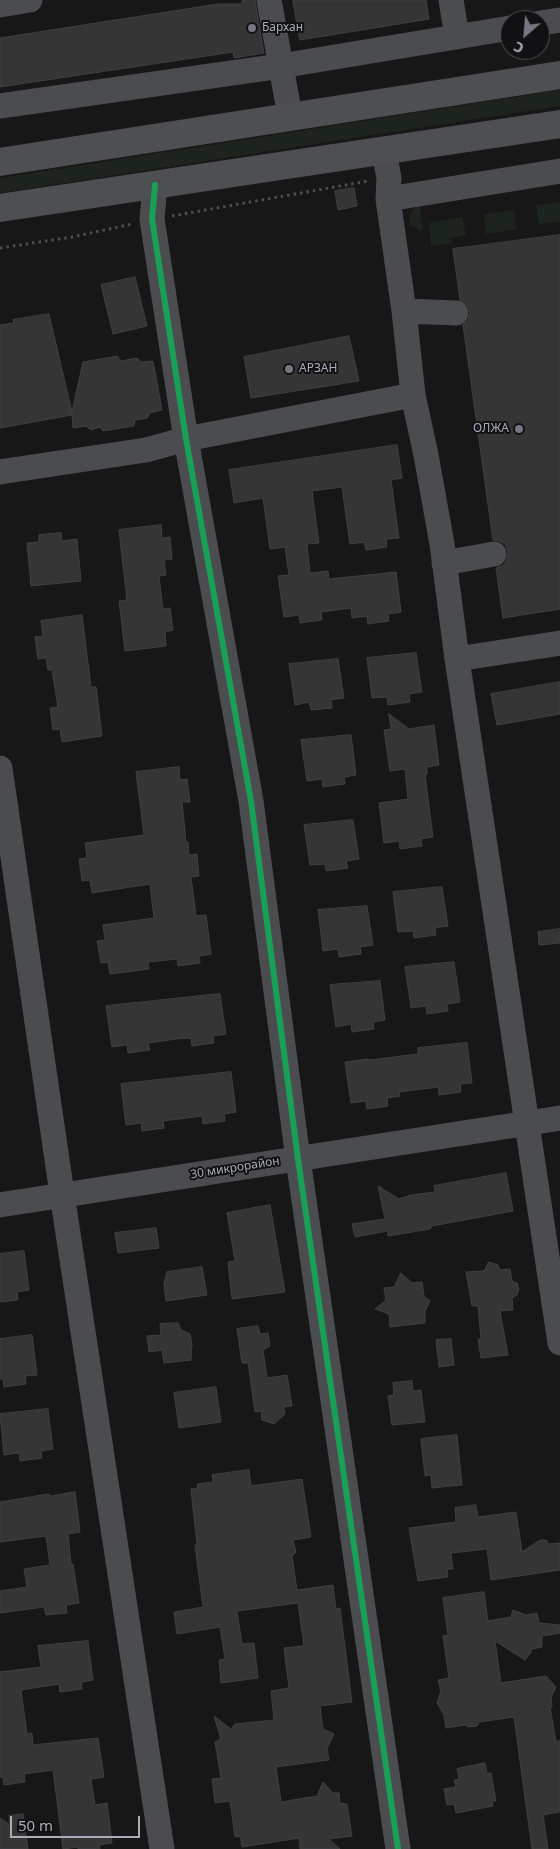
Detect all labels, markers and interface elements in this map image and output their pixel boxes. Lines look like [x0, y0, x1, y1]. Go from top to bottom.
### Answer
north arrow [500, 10, 550, 60]
place label: Бархан [262, 21, 303, 35]
marker: Бархан [246, 22, 258, 34]
text: С [510, 37, 527, 58]
place label: АРЗАН [299, 362, 337, 376]
marker: АРЗАН [283, 363, 295, 375]
place label: ОЛЖА [473, 422, 509, 436]
marker: ОЛЖА [513, 423, 525, 435]
street label: 30 микрорайон [189, 1154, 281, 1182]
scale bar [12, 1806, 142, 1838]
text: 50 m [18, 1815, 53, 1835]

